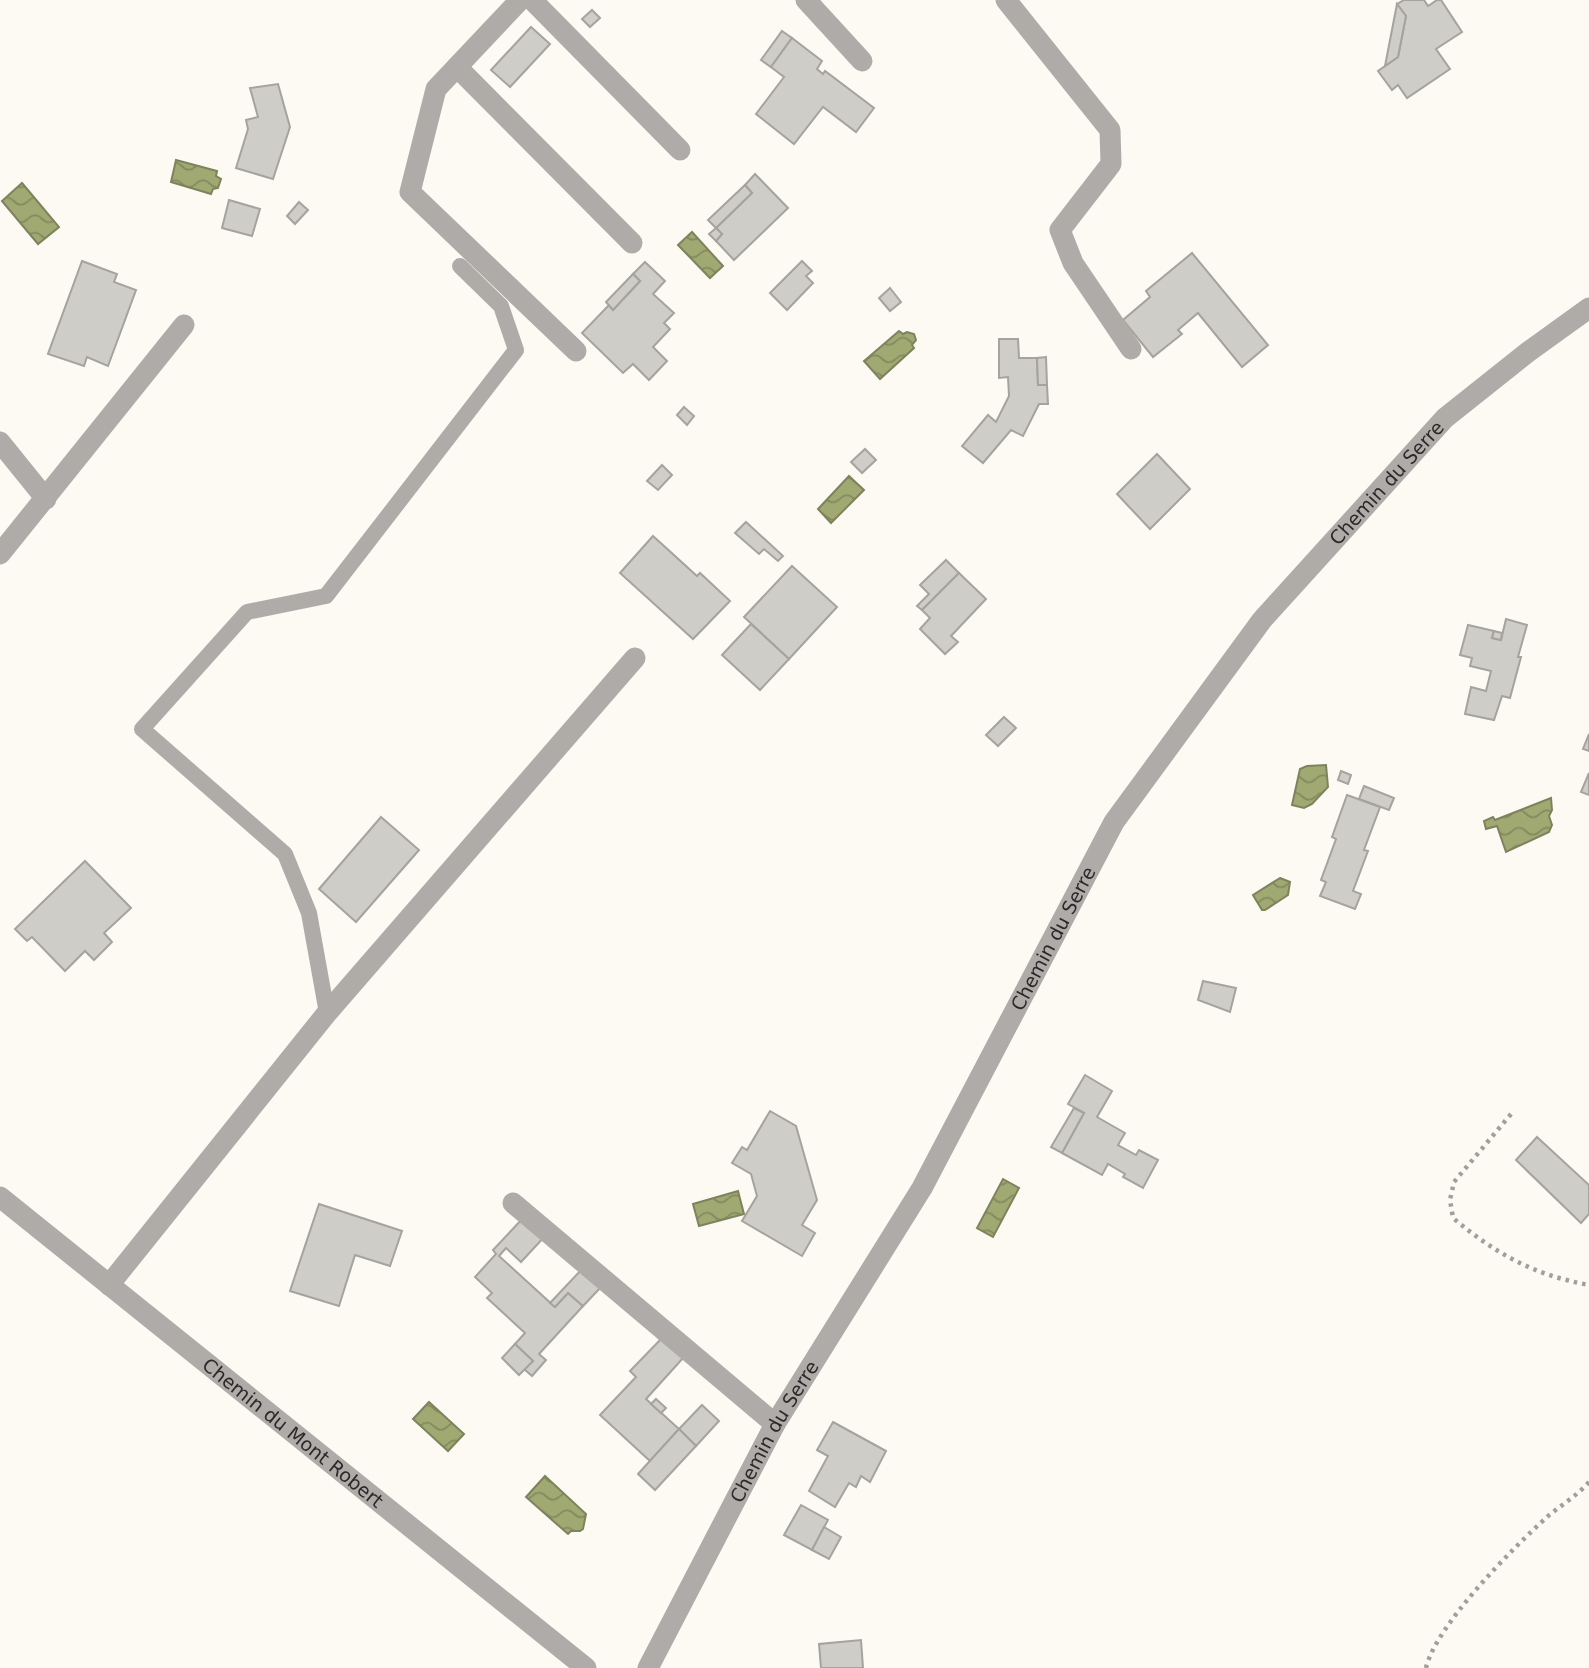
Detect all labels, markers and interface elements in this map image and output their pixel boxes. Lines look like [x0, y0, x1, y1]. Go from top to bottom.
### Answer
street label: Chemin du Serre [1325, 416, 1448, 549]
street label: Chemin du Serre [1006, 863, 1100, 1014]
street label: Chemin du Mont Robert [198, 1353, 388, 1512]
street label: Chemin du Serre [725, 1357, 823, 1506]

